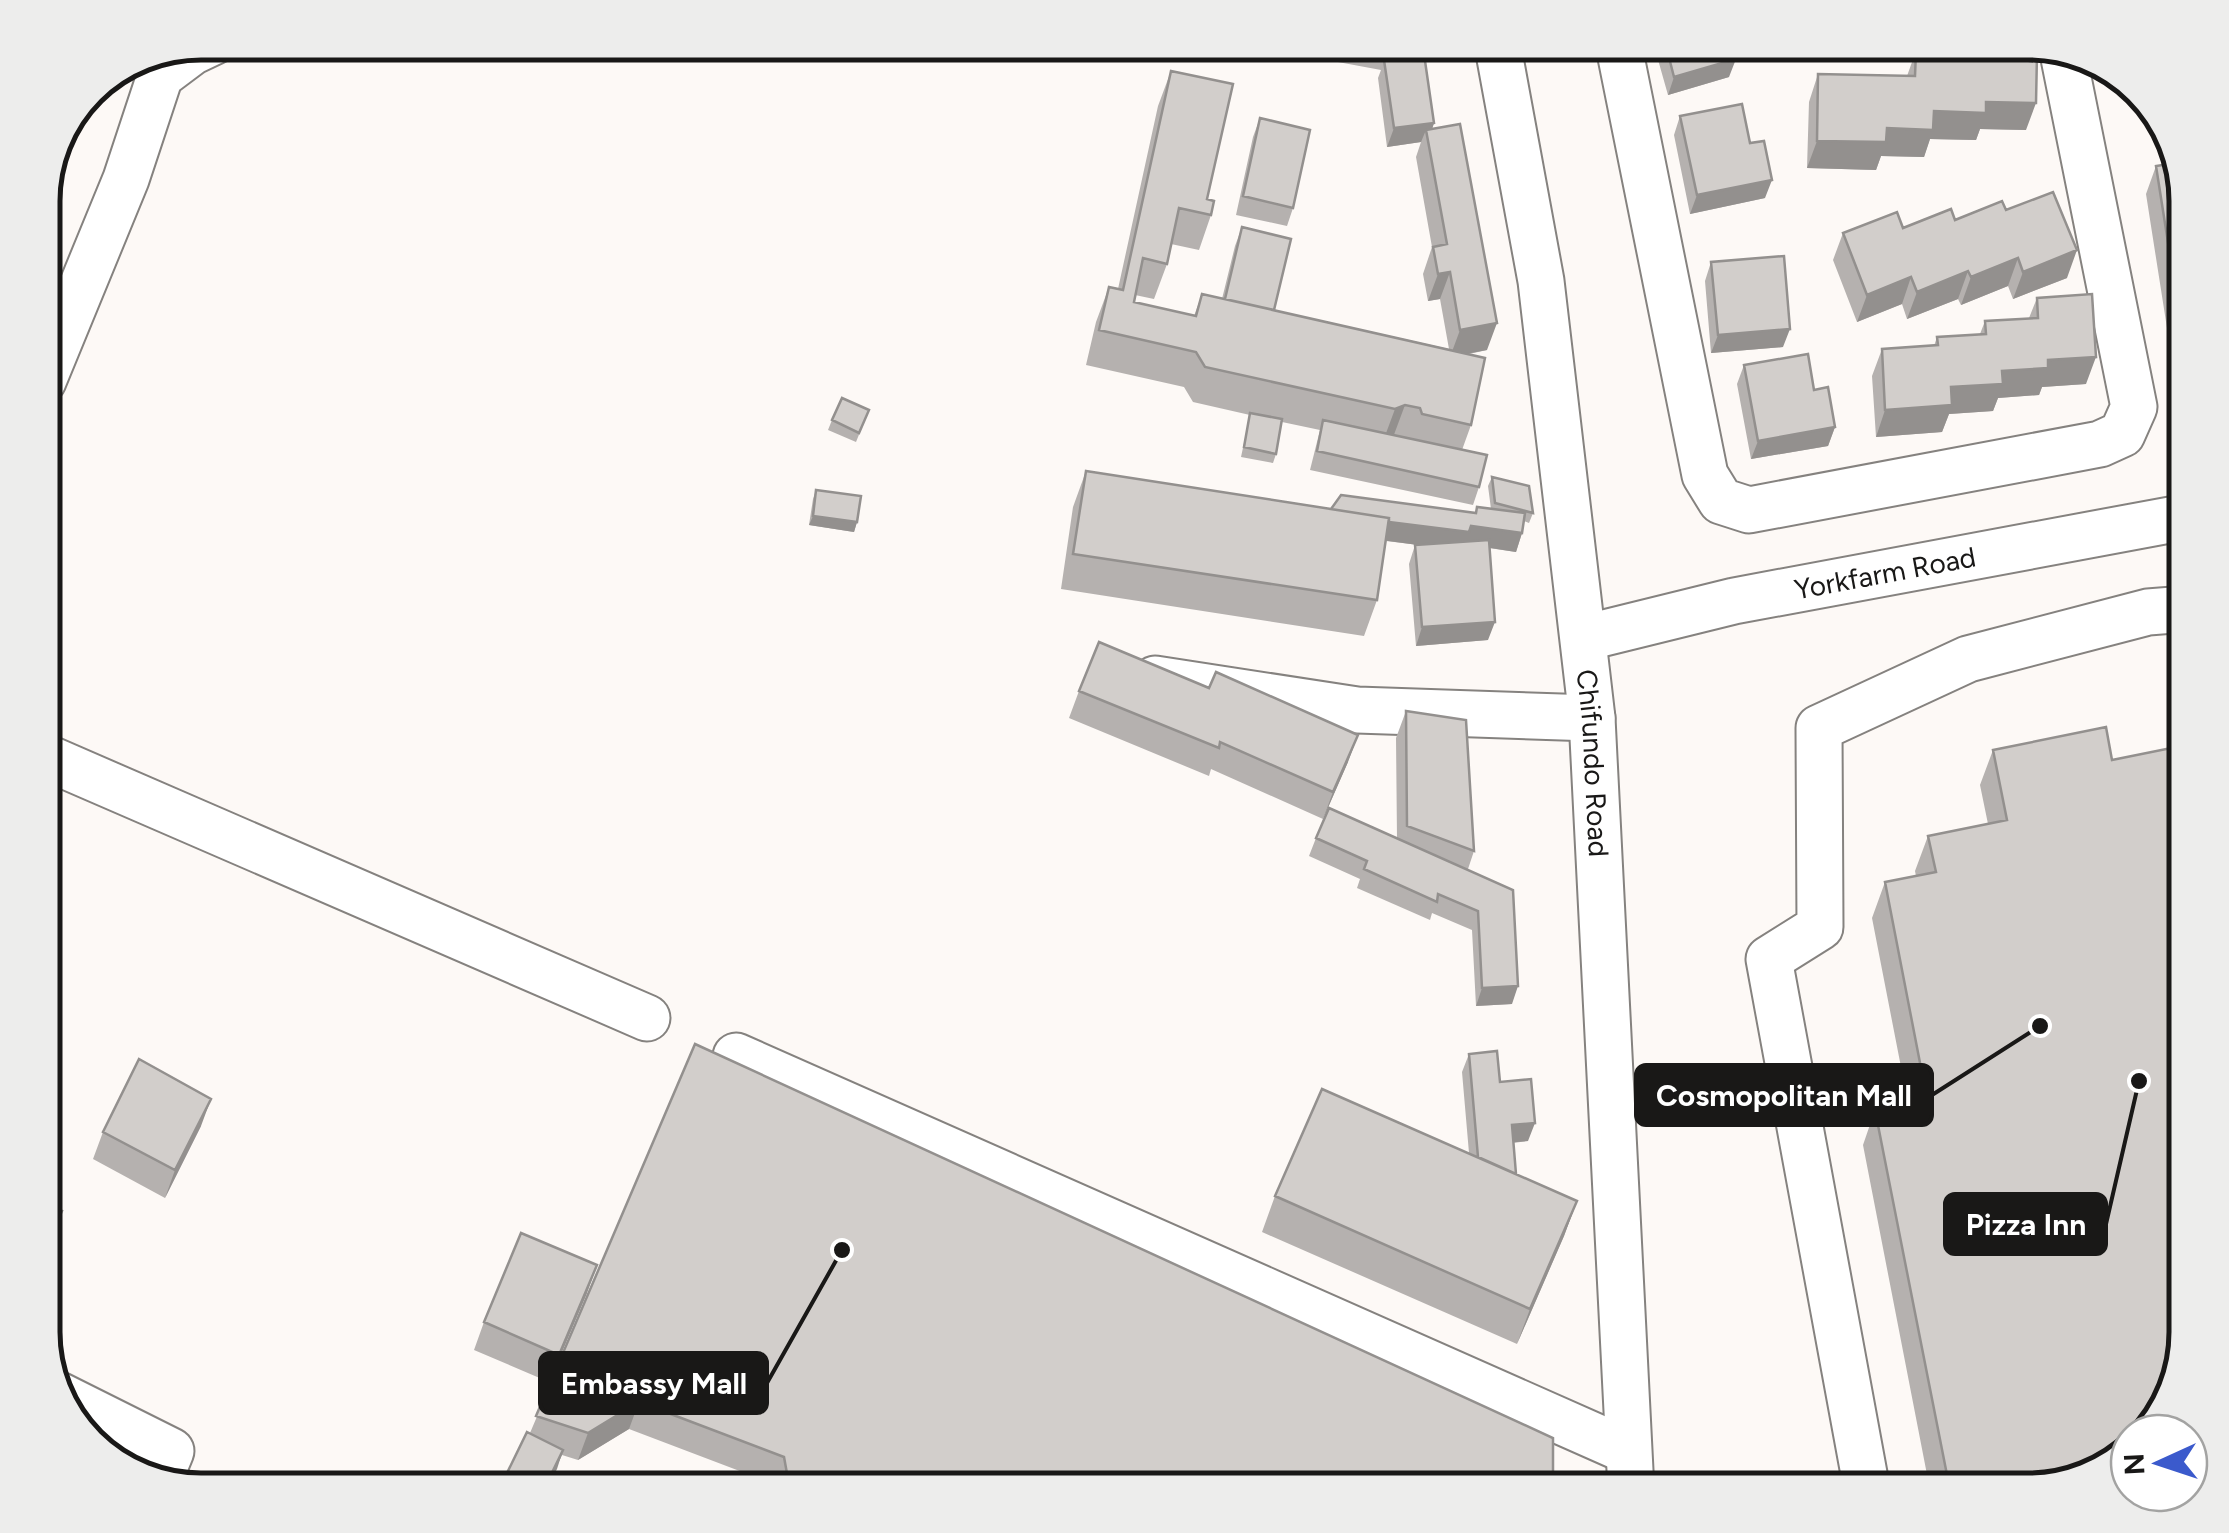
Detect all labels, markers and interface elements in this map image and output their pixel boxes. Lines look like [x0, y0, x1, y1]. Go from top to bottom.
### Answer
street label: Yorkfarm Road [1791, 539, 1978, 606]
street label: Chifundo Road [1569, 667, 1616, 858]
callout: Cosmopolitan Mall [1636, 1065, 1932, 1125]
text: Cosmopolitan Mall [1656, 1077, 1912, 1114]
callout: Pizza Inn [1945, 1194, 2106, 1254]
text: Pizza Inn [1966, 1206, 2086, 1243]
callout: Embassy Mall [540, 1353, 767, 1413]
text: Embassy Mall [561, 1365, 747, 1402]
north arrow [2109, 1413, 2209, 1513]
text: N [2116, 1453, 2152, 1476]

